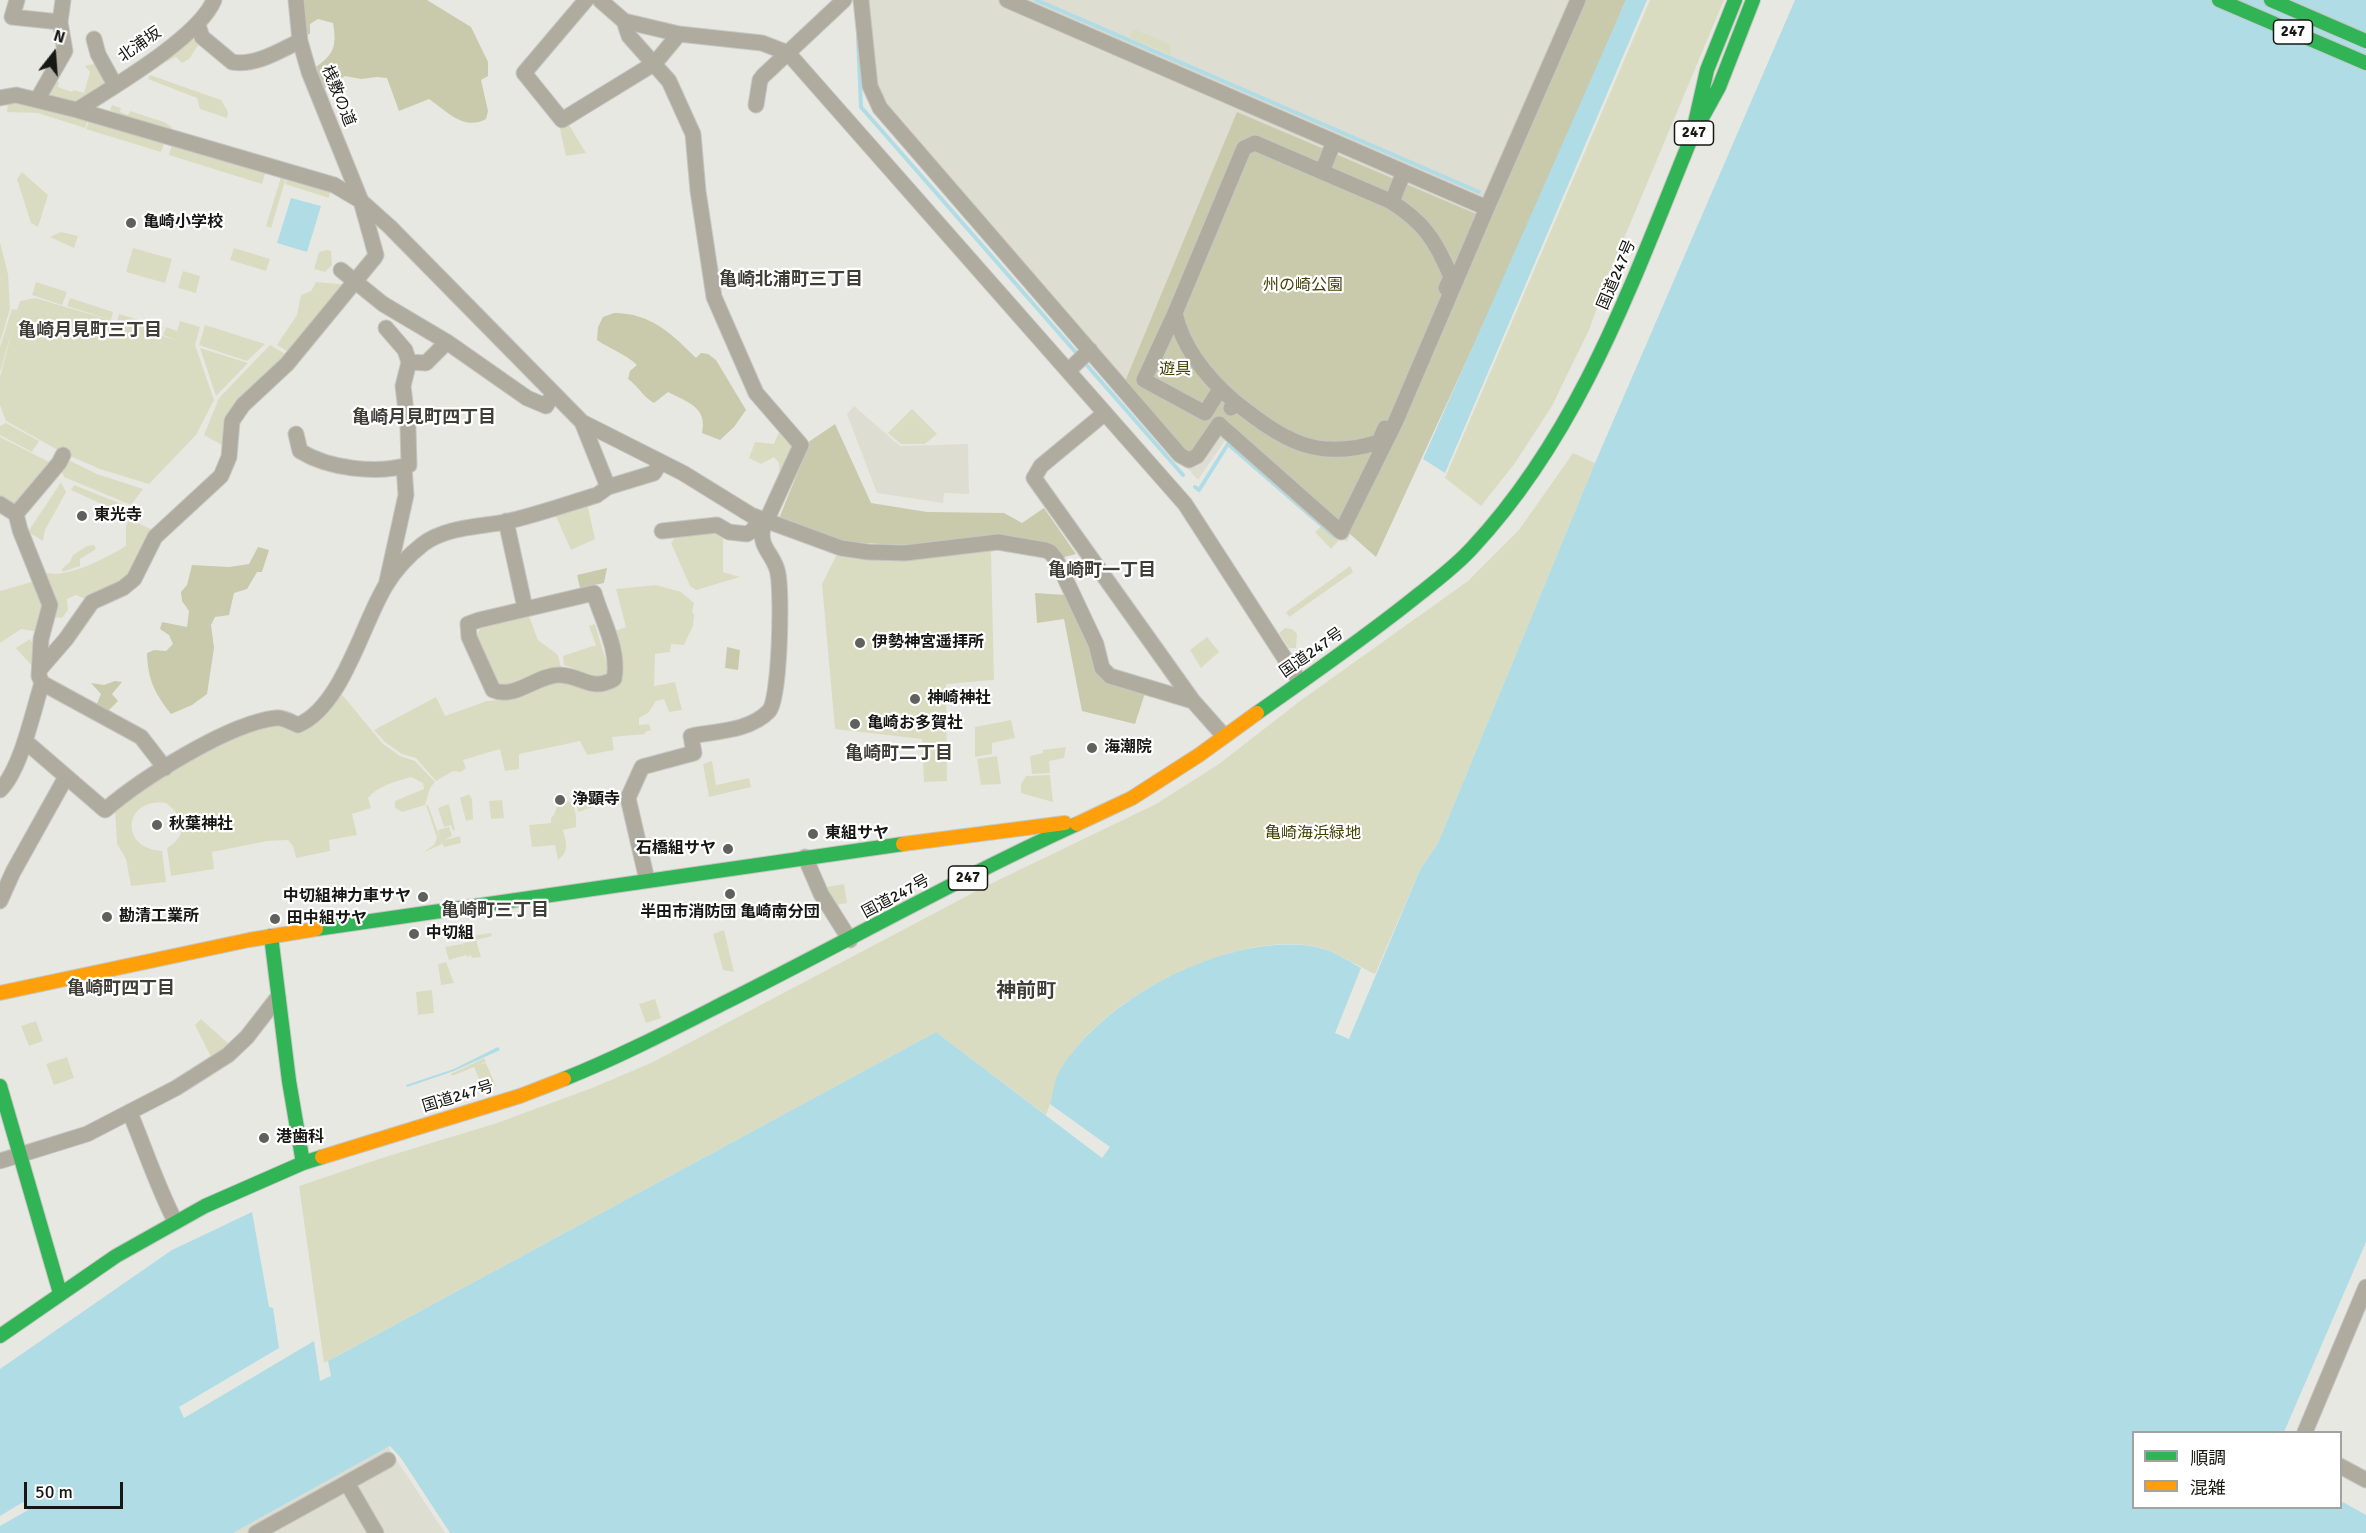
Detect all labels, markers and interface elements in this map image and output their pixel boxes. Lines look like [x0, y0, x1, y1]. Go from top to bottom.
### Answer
road number: 247 [2274, 20, 2312, 44]
street label: 北浦坂 [115, 23, 165, 67]
north arrow [24, 24, 84, 84]
text: N [51, 26, 68, 48]
street label: 桟敷の道 [317, 63, 359, 129]
road number: 247 [1674, 121, 1714, 145]
place label: 亀崎小学校 [143, 213, 223, 233]
marker: 亀崎小学校 [124, 216, 138, 230]
street label: 国道247号 [1594, 237, 1640, 313]
district label: 亀崎北浦町三丁目 [719, 269, 863, 291]
park label: 州の崎公園 [1263, 276, 1343, 296]
district label: 亀崎月見町三丁目 [18, 320, 162, 342]
park label: 遊具 [1159, 360, 1191, 380]
district label: 亀崎月見町四丁目 [352, 407, 496, 429]
place label: 東光寺 [94, 506, 142, 526]
marker: 東光寺 [75, 509, 89, 523]
district label: 亀崎町一丁目 [1048, 560, 1156, 582]
street label: 国道247号 [1276, 624, 1348, 682]
place label: 伊勢神宮遥拝所 [872, 633, 984, 653]
marker: 伊勢神宮遥拝所 [853, 636, 867, 650]
place label: 神崎神社 [927, 689, 991, 709]
marker: 神崎神社 [908, 692, 922, 706]
place label: 亀崎お多賀社 [867, 714, 963, 734]
marker: 亀崎お多賀社 [848, 717, 862, 731]
place label: 海潮院 [1104, 738, 1152, 758]
marker: 海潮院 [1085, 741, 1099, 755]
district label: 亀崎町二丁目 [845, 743, 953, 765]
place label: 浄顕寺 [572, 790, 620, 810]
marker: 浄顕寺 [553, 793, 567, 807]
place label: 秋葉神社 [169, 815, 233, 835]
marker: 秋葉神社 [150, 818, 164, 832]
place label: 東組サヤ [825, 824, 889, 844]
park label: 亀崎海浜緑地 [1265, 824, 1361, 844]
marker: 東組サヤ [806, 827, 820, 841]
place label: 石橋組サヤ [636, 839, 716, 859]
marker: 石橋組サヤ [721, 842, 735, 856]
road number: 247 [948, 866, 988, 890]
street label: 国道247号 [859, 871, 933, 923]
place label: 中切組神力車サヤ [283, 887, 411, 907]
marker: 半田市消防団 亀崎南分団 [723, 887, 737, 901]
marker: 中切組神力車サヤ [416, 890, 430, 904]
district label: 亀崎町三丁目 [441, 900, 549, 922]
place label: 半田市消防団 亀崎南分団 [640, 903, 820, 923]
place label: 勘清工業所 [119, 907, 199, 927]
place label: 田中組サヤ [287, 909, 367, 929]
marker: 勘清工業所 [100, 910, 114, 924]
marker: 田中組サヤ [268, 912, 282, 926]
place label: 中切組 [426, 924, 474, 944]
marker: 中切組 [407, 927, 421, 941]
district label: 亀崎町四丁目 [67, 978, 175, 1000]
district label: 神前町 [996, 980, 1056, 1004]
street label: 国道247号 [420, 1077, 496, 1117]
place label: 港歯科 [276, 1128, 324, 1148]
marker: 港歯科 [257, 1131, 271, 1145]
legend [2132, 1431, 2342, 1509]
text: 順調 [2190, 1447, 2226, 1469]
scale bar [27, 1470, 126, 1508]
text: 混雑 [2190, 1477, 2226, 1499]
text: 50 m [35, 1481, 73, 1503]

